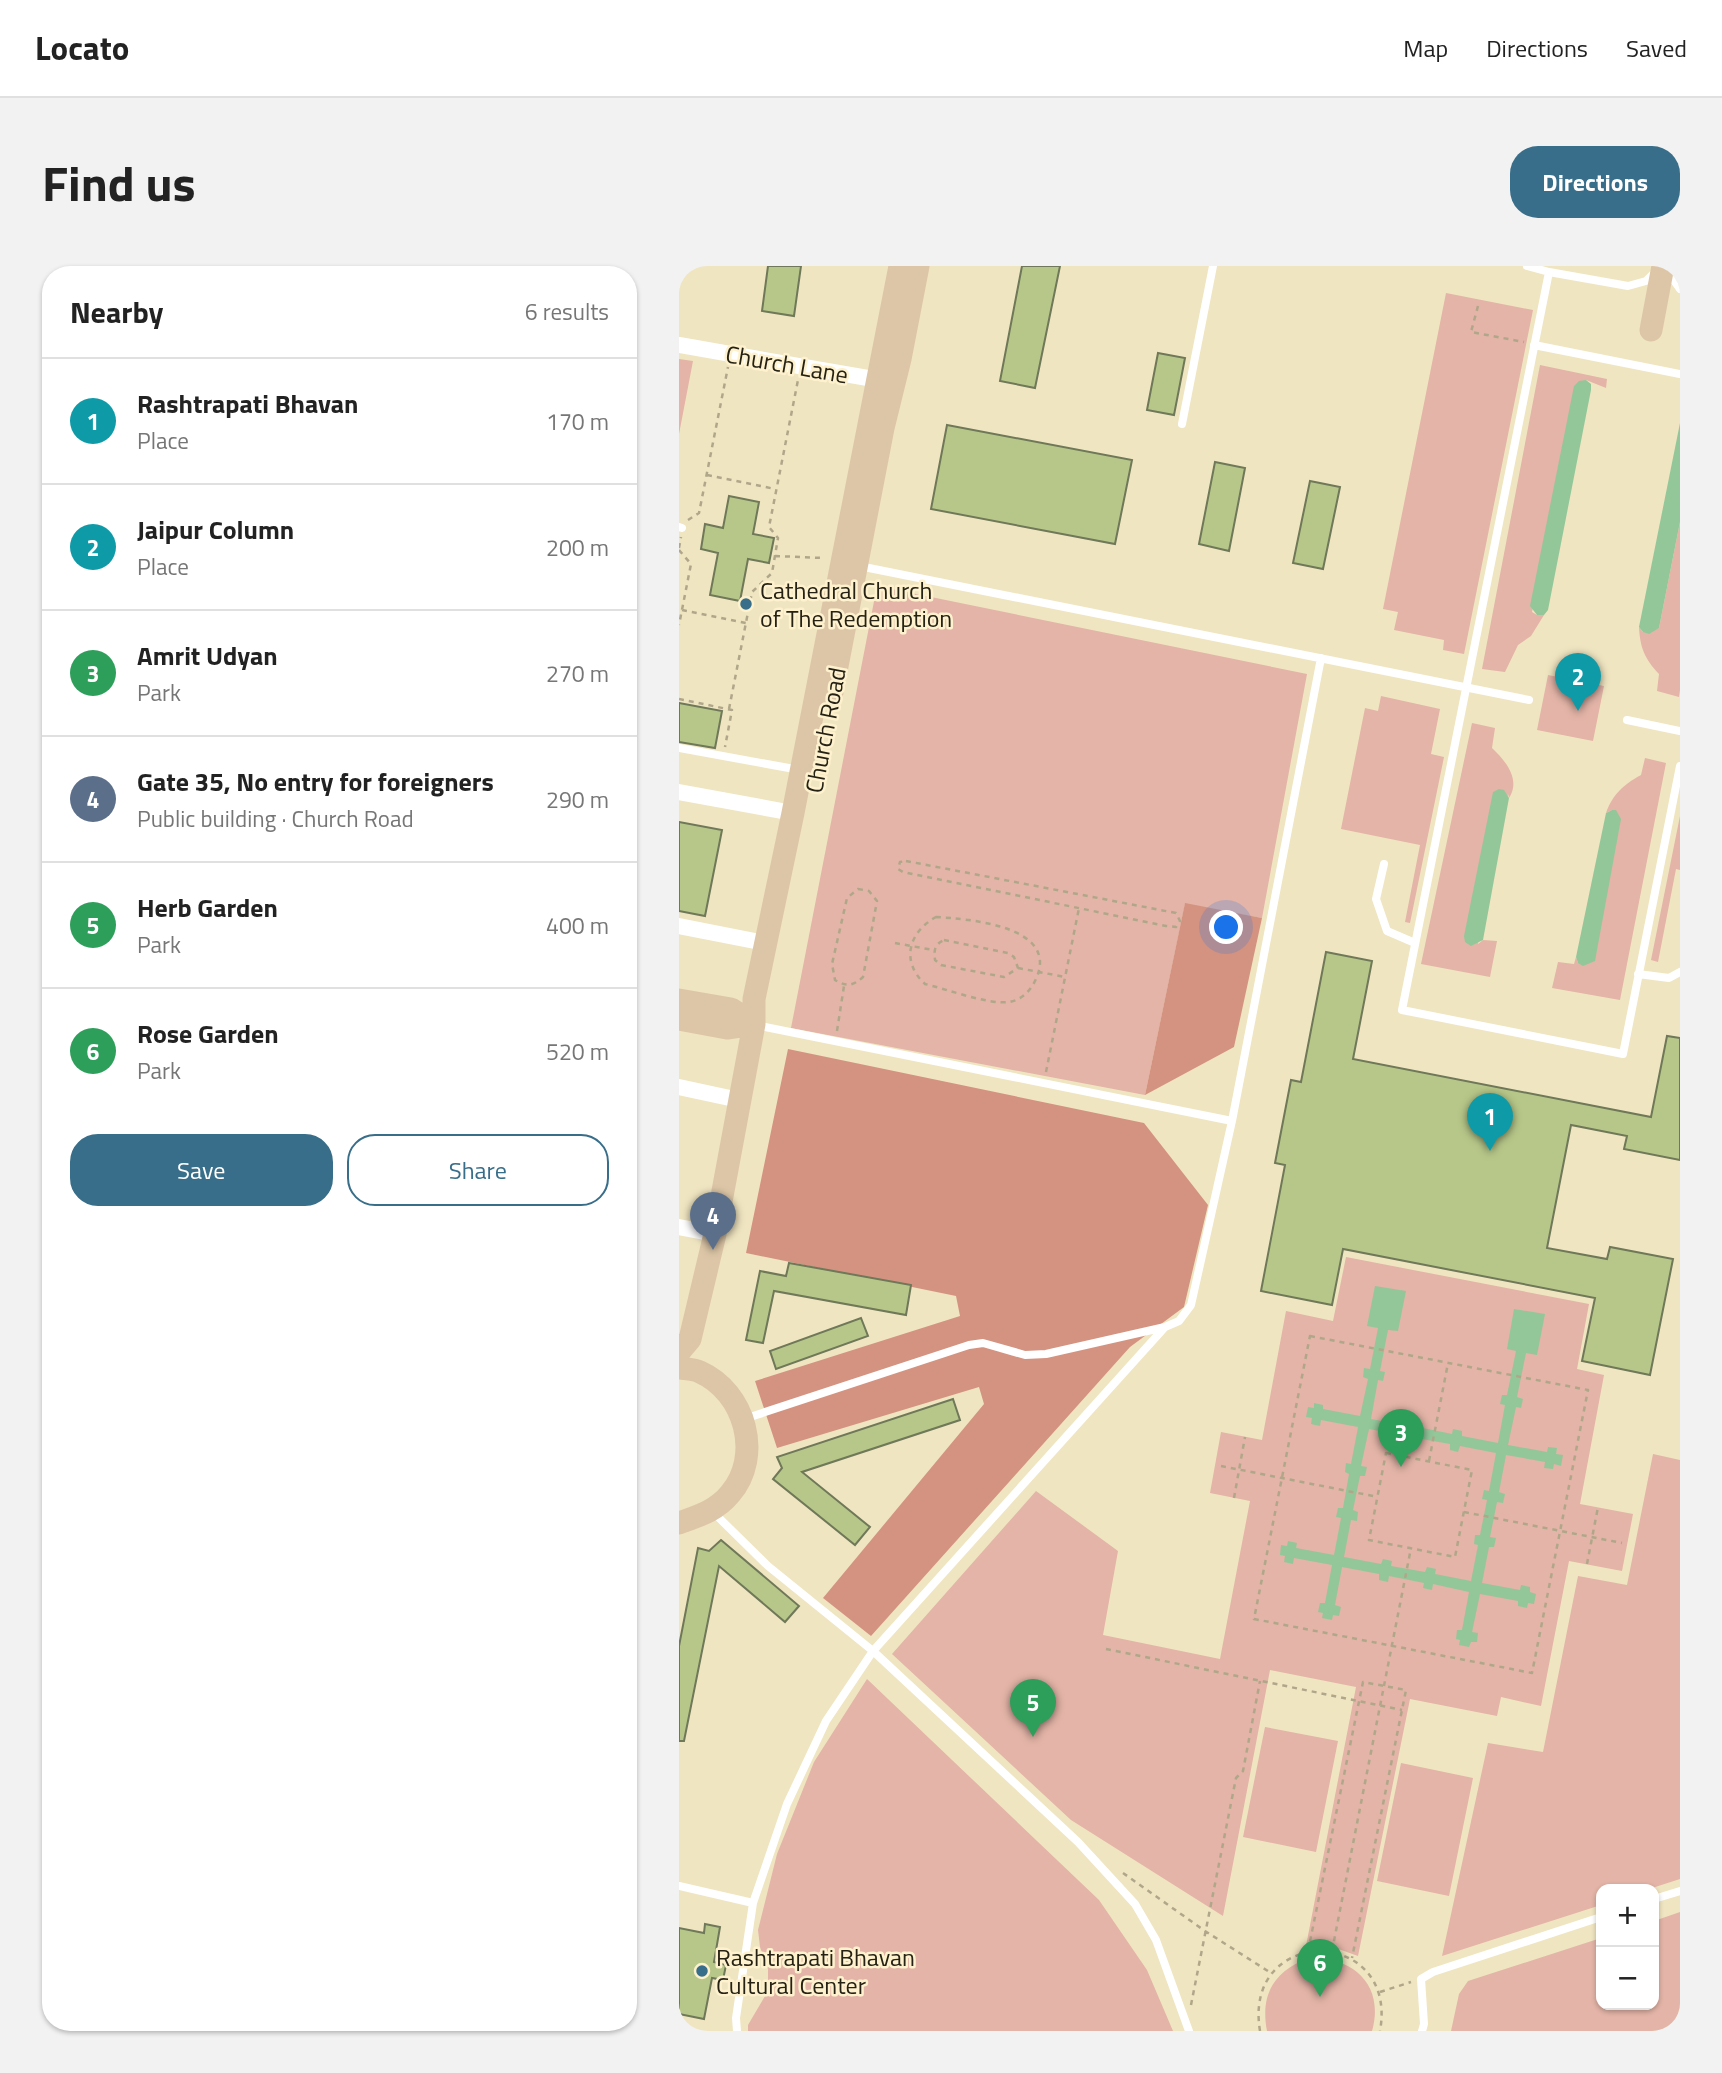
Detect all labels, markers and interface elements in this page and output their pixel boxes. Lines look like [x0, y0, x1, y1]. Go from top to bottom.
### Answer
text: Locato [35, 23, 129, 73]
text: Map [1403, 30, 1448, 66]
text: Directions [1486, 30, 1588, 66]
text: Saved [1626, 30, 1687, 66]
text: Find us [42, 145, 196, 220]
button: Directions [1510, 146, 1680, 218]
text: Nearby [70, 289, 163, 335]
text: 6 results [525, 294, 609, 329]
street label: Church Lane [723, 336, 851, 392]
text: Rashtrapati Bhavan [137, 384, 358, 423]
text: 1 [87, 404, 99, 439]
text: 170 m [546, 404, 609, 439]
text: Place [137, 423, 189, 458]
text: Jaipur Column [137, 510, 294, 549]
text: 2 [87, 530, 99, 565]
text: 200 m [546, 530, 609, 565]
text: Place [137, 549, 189, 584]
place label: Cathedral Church of The Redemption [760, 572, 952, 636]
marker: Cathedral Church of The Redemption [738, 596, 754, 612]
text: Amrit Udyan [137, 636, 278, 675]
pin: 2 [1555, 653, 1601, 711]
text: 3 [87, 656, 99, 691]
text: 270 m [546, 656, 609, 691]
street label: Church Road [795, 664, 855, 796]
text: Park [137, 675, 181, 710]
text: Gate 35, No entry for foreigners [137, 762, 494, 801]
text: 4 [87, 782, 99, 817]
text: 290 m [546, 782, 609, 817]
text: Public building · Church Road [137, 801, 414, 836]
text: Herb Garden [137, 888, 278, 927]
text: 5 [87, 908, 99, 943]
text: 400 m [546, 908, 609, 943]
your location [1209, 910, 1243, 944]
text: Park [137, 927, 181, 962]
text: Rose Garden [137, 1014, 279, 1053]
text: 6 [87, 1034, 99, 1069]
text: 520 m [546, 1034, 609, 1069]
text: Park [137, 1053, 181, 1088]
pin: 1 [1467, 1093, 1513, 1151]
button: Save [70, 1134, 333, 1206]
button: Share [347, 1134, 609, 1206]
pin: 4 [690, 1192, 736, 1250]
pin: 3 [1378, 1409, 1424, 1467]
pin: 5 [1010, 1679, 1056, 1737]
map controls [1596, 1884, 1659, 2010]
button: + [1596, 1884, 1659, 1947]
place label: Rashtrapati Bhavan Cultural Center [716, 1939, 915, 2003]
pin: 6 [1297, 1939, 1343, 1997]
button: − [1596, 1947, 1659, 2010]
marker: Rashtrapati Bhavan Cultural Center [694, 1963, 710, 1979]

